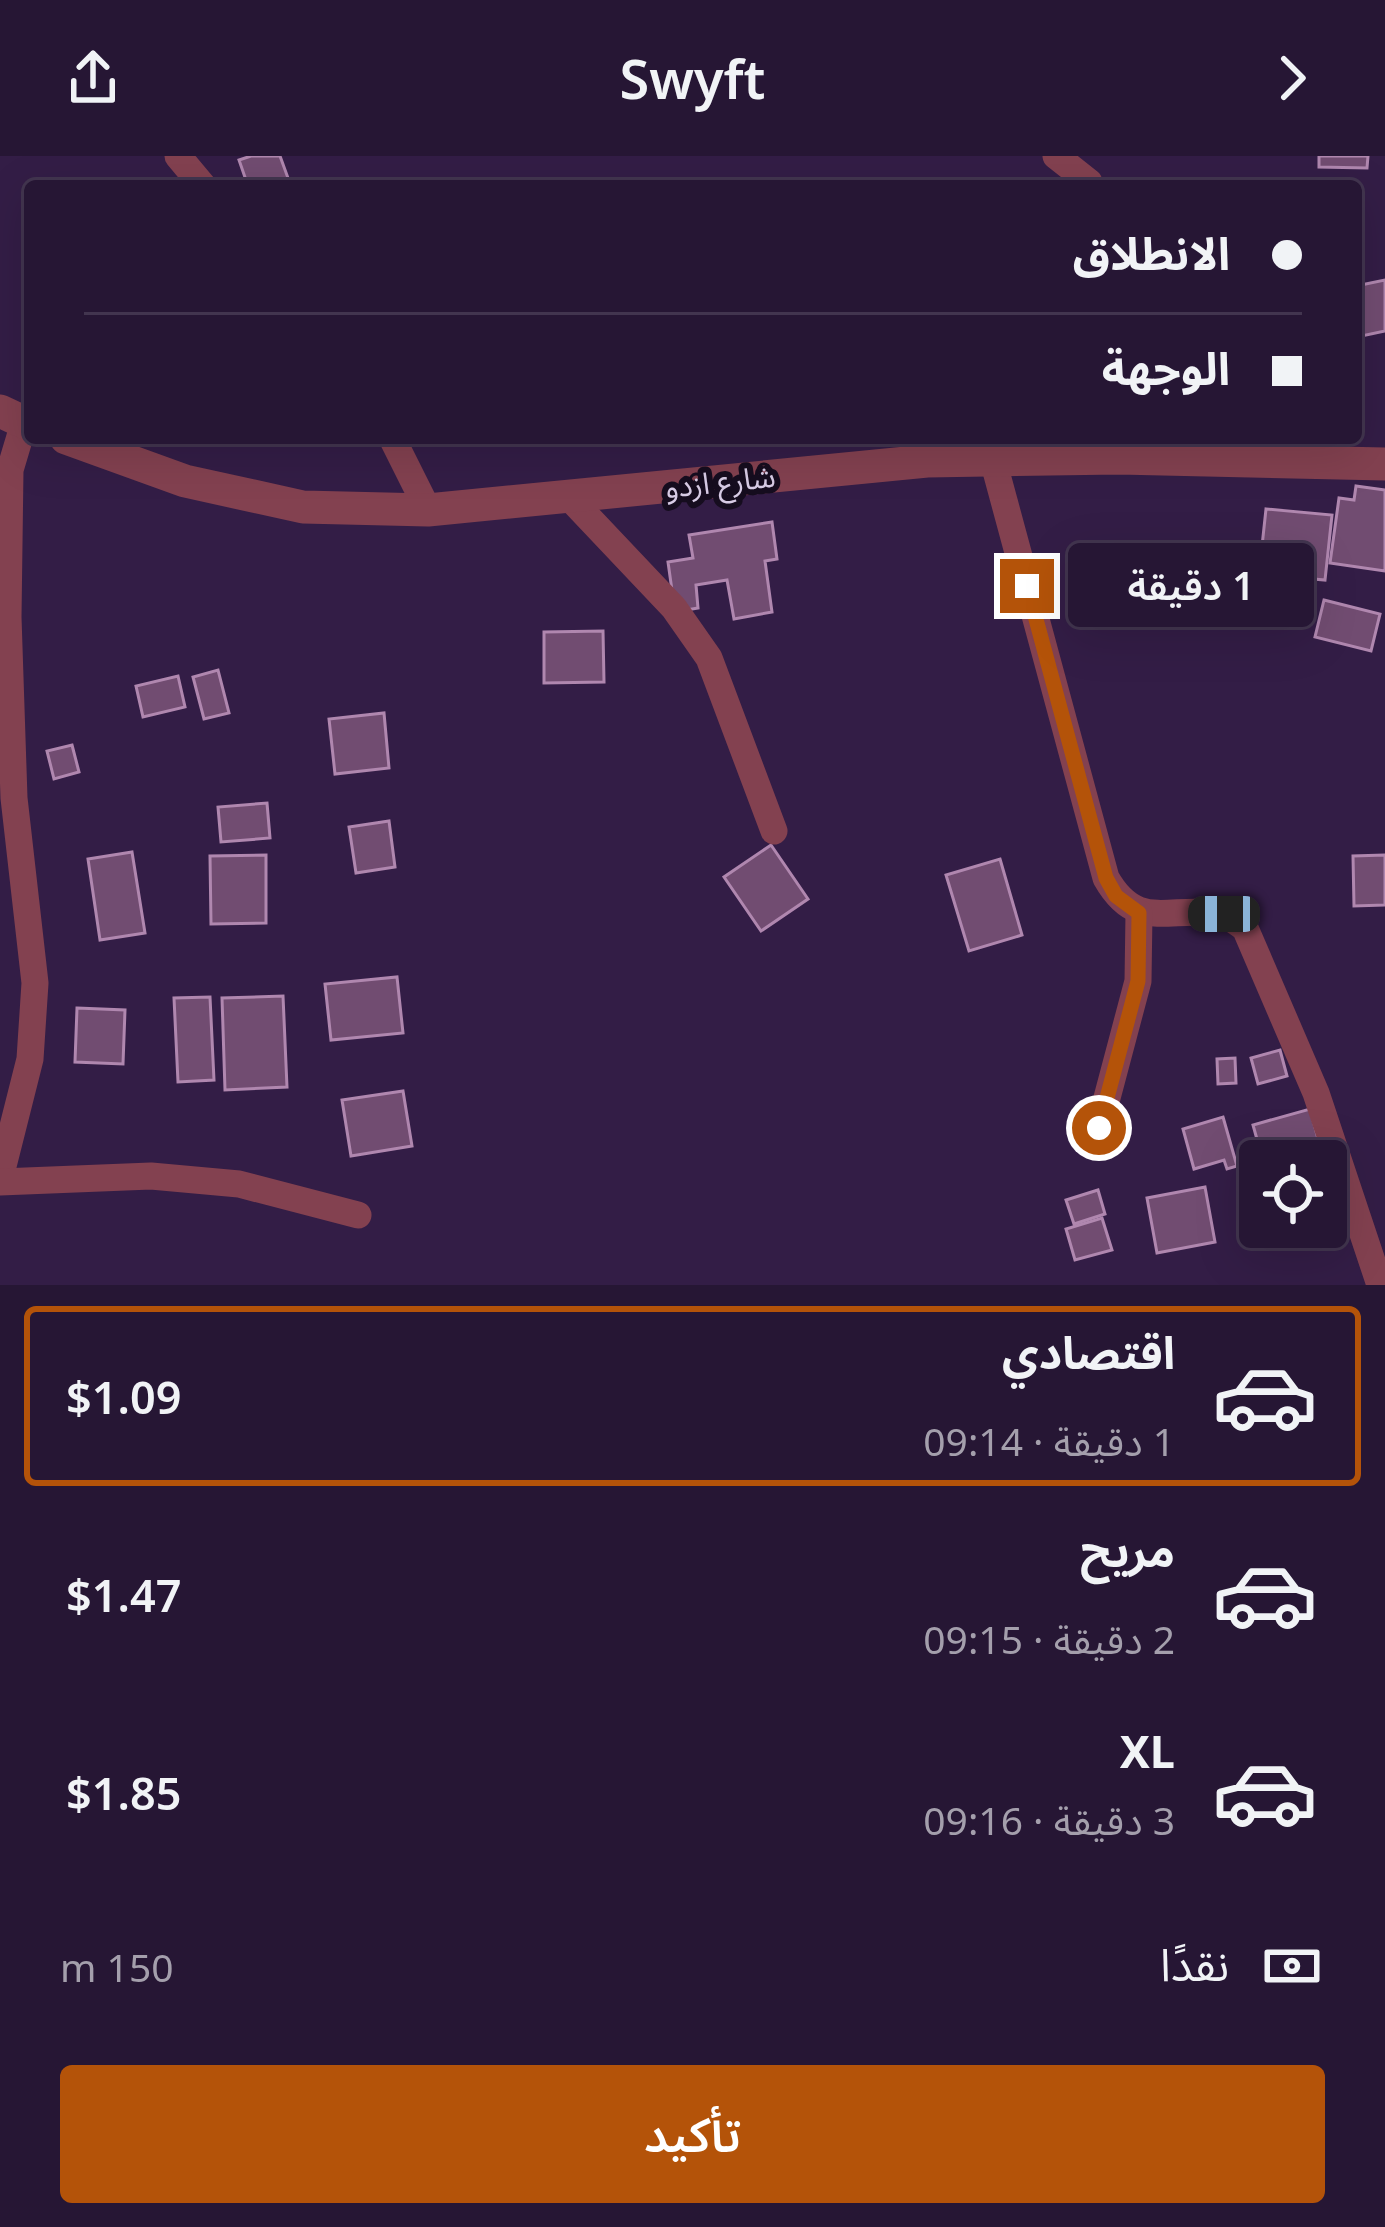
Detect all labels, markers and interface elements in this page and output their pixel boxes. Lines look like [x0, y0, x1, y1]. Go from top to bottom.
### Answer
text: Swyft [619, 41, 766, 115]
icon: share [60, 45, 126, 111]
icon: forward [1259, 45, 1325, 111]
text: الانطلاق [1073, 222, 1230, 283]
text: الوجهة [1102, 337, 1230, 398]
street label: شارع ازدو [663, 455, 778, 510]
callout: 1 دقيقة [1069, 544, 1315, 628]
text: 1 دقيقة [1127, 558, 1255, 611]
route end [1000, 559, 1054, 613]
car [1188, 896, 1260, 932]
route start [1072, 1101, 1126, 1155]
map controls [1239, 1140, 1347, 1248]
button: locate [1239, 1140, 1347, 1248]
text: اقتصادي [1002, 1321, 1175, 1382]
icon: car [1211, 1342, 1319, 1450]
text: $1.09 [66, 1366, 181, 1427]
text: 1 دقيقة · 09:14 [923, 1414, 1175, 1467]
text: مريح [1080, 1519, 1175, 1580]
icon: car [1211, 1540, 1319, 1648]
text: $1.47 [66, 1564, 181, 1625]
text: 2 دقيقة · 09:15 [923, 1612, 1175, 1665]
text: XL [1120, 1720, 1175, 1781]
icon: car [1211, 1738, 1319, 1846]
text: $1.85 [66, 1762, 181, 1823]
text: 3 دقيقة · 09:16 [923, 1793, 1175, 1846]
text: نقدًا [1160, 1933, 1229, 1994]
icon: cash [1259, 1933, 1325, 1999]
text: 150 m [60, 1940, 174, 1993]
button: تأكيد [60, 2065, 1325, 2203]

